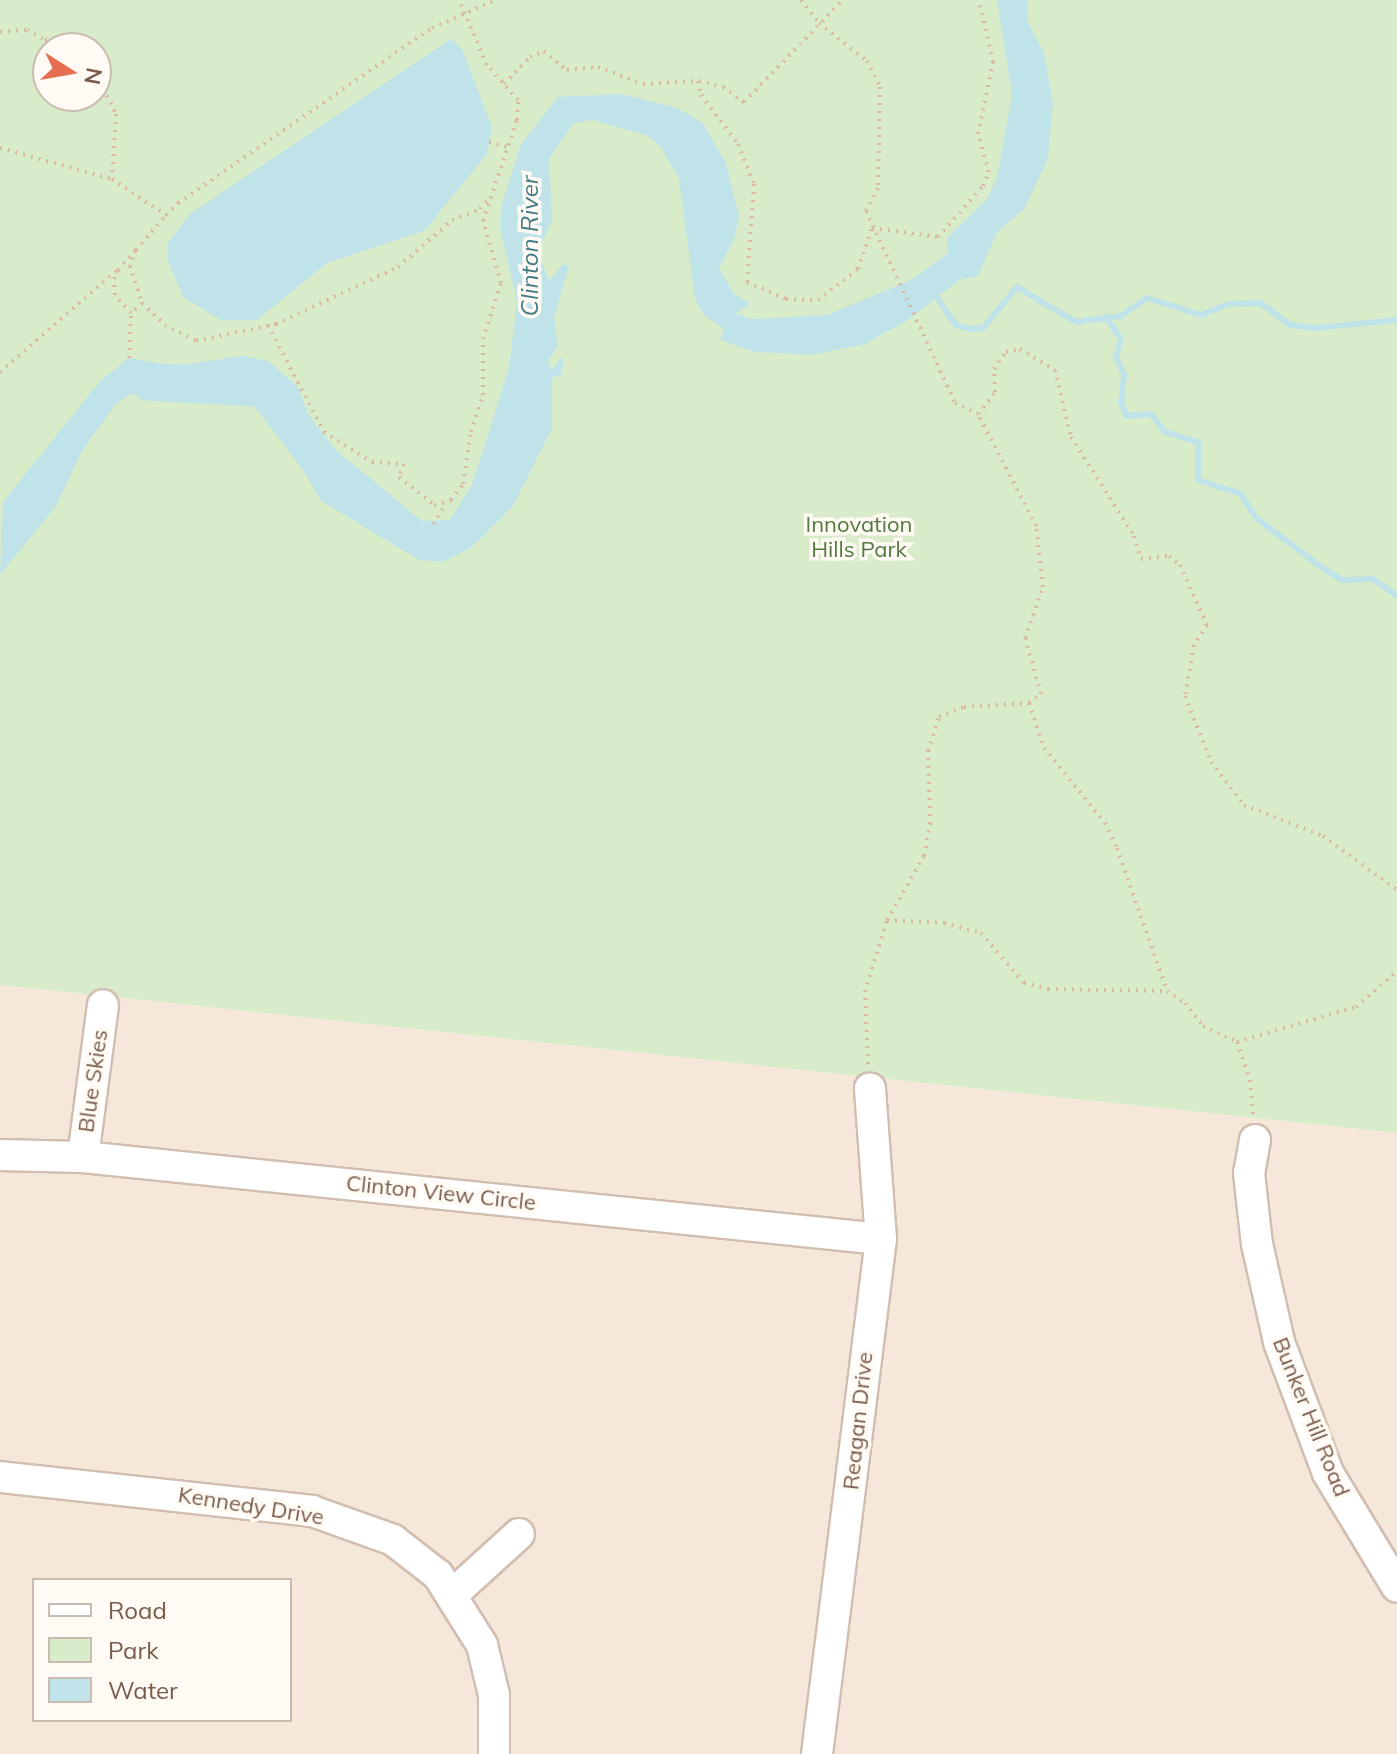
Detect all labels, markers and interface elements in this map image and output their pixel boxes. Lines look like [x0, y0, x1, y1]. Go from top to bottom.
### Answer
north arrow [32, 32, 112, 112]
text: N [78, 65, 109, 87]
water label: Clinton River [516, 176, 544, 316]
park label: Innovation Hills Park [806, 511, 912, 562]
street label: Blue Skies [73, 1028, 113, 1134]
street label: Clinton View Circle [345, 1170, 537, 1216]
street label: Bunker Hill Road [1267, 1333, 1355, 1501]
street label: Reagan Drive [838, 1351, 878, 1491]
street label: Kennedy Drive [176, 1481, 326, 1531]
legend [32, 1578, 292, 1722]
text: Road [108, 1595, 167, 1625]
text: Park [108, 1635, 159, 1665]
text: Water [108, 1675, 178, 1705]

